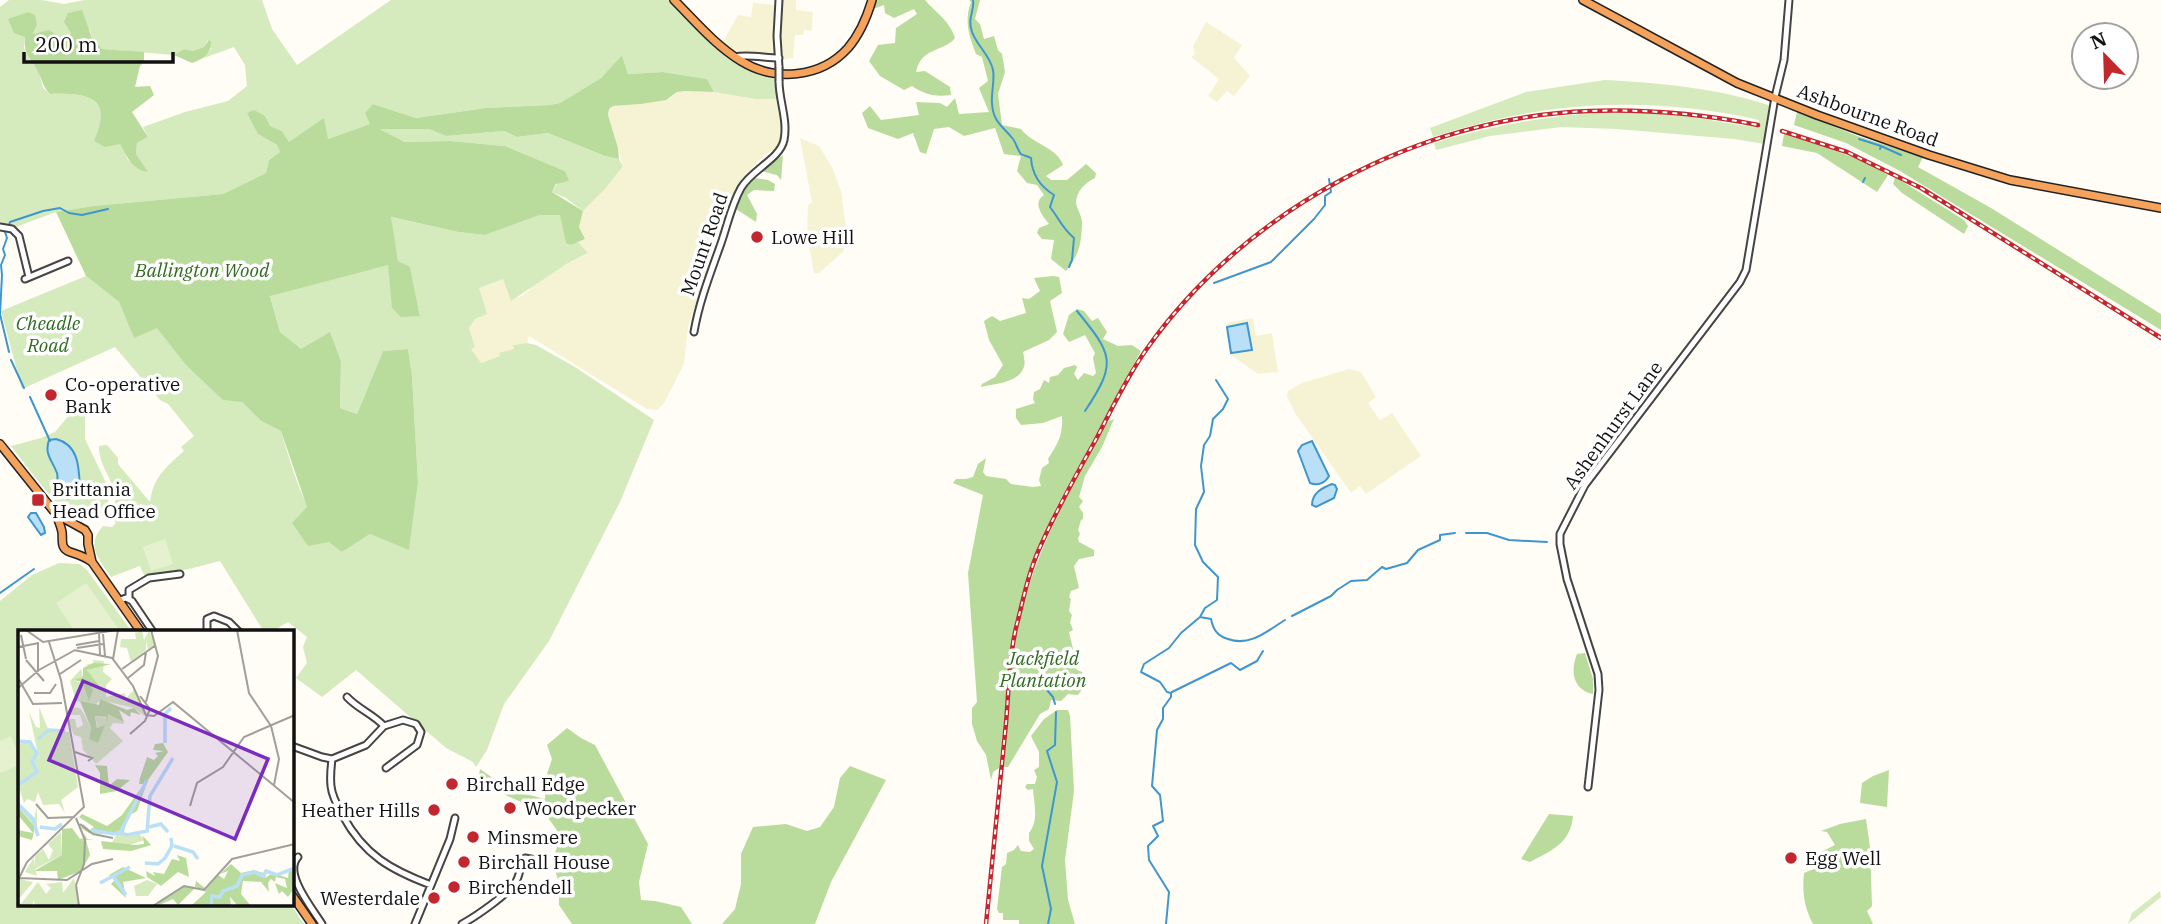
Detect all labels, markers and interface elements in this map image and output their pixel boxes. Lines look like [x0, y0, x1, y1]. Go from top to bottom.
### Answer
scale bar [24, 21, 173, 65]
north arrow [2070, 21, 2140, 91]
text: N [2087, 26, 2110, 54]
text: 200 m [35, 30, 98, 58]
street label: Ashbourne Road [1794, 78, 1942, 152]
street label: Mount Road [675, 189, 733, 299]
place label: Lowe Hill [771, 225, 855, 249]
marker: Lowe Hill [749, 229, 765, 245]
park label: Ballington Wood [134, 258, 270, 282]
park label: Cheadle Road [16, 311, 81, 357]
street label: Ashenhurst Lane [1558, 356, 1668, 494]
place label: Co-operative Bank [65, 372, 180, 418]
marker: Co-operative Bank [43, 387, 59, 403]
place label: Brittania Head Office [52, 477, 156, 523]
marker: Brittania Head Office [30, 492, 46, 508]
inset map [18, 630, 294, 906]
park label: Jackfield Plantation [998, 646, 1087, 692]
place label: Birchall Edge [466, 772, 585, 796]
marker: Birchall Edge [444, 776, 460, 792]
place label: Woodpecker [524, 796, 637, 820]
place label: Heather Hills [301, 798, 420, 822]
marker: Woodpecker [502, 800, 518, 816]
marker: Heather Hills [426, 802, 442, 818]
place label: Minsmere [487, 825, 578, 849]
marker: Minsmere [465, 829, 481, 845]
place label: Egg Well [1805, 846, 1881, 870]
place label: Birchall House [478, 850, 610, 874]
marker: Egg Well [1783, 850, 1799, 866]
marker: Birchall House [456, 854, 472, 870]
place label: Birchendell [468, 875, 573, 899]
marker: Birchendell [446, 879, 462, 895]
place label: Westerdale [320, 886, 420, 910]
marker: Westerdale [426, 890, 442, 906]

